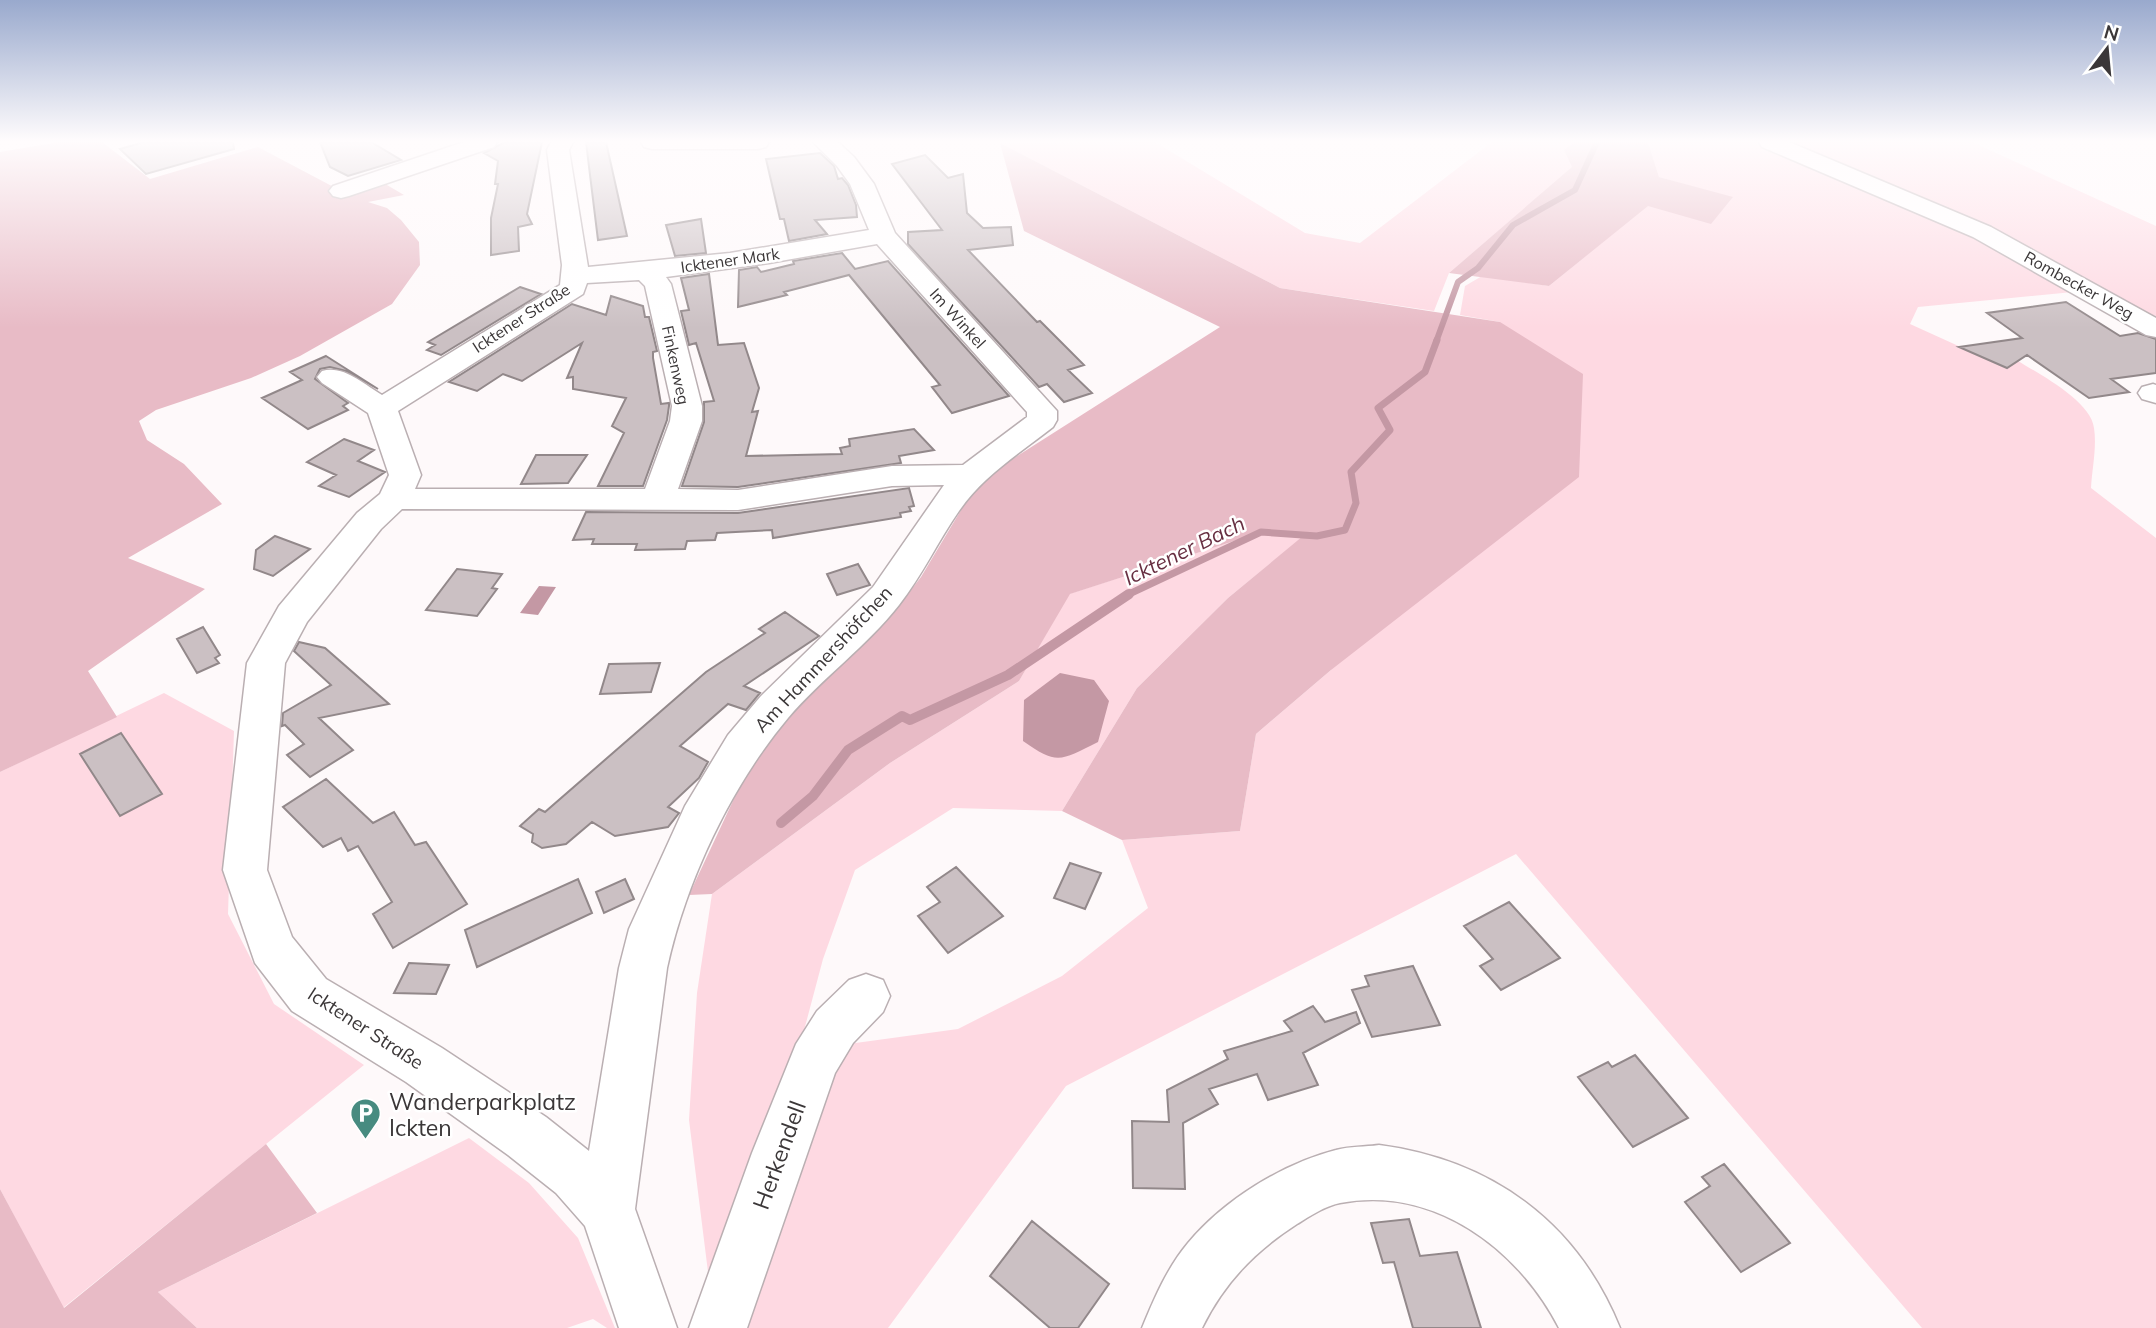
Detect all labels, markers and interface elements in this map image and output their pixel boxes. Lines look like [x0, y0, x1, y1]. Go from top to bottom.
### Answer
north arrow [2072, 14, 2142, 84]
text: N [2101, 19, 2122, 46]
street label: Icktener Mark [679, 243, 782, 277]
street label: Rombecker Weg [2021, 247, 2137, 323]
street label: Icktener Straße [469, 279, 573, 357]
street label: Im Winkel [926, 284, 990, 352]
street label: Finkenweg [658, 324, 694, 406]
water label: Icktener Bach [1119, 509, 1249, 591]
street label: Am Hammershöfchen [749, 581, 897, 737]
street label: Icktener Straße [304, 982, 428, 1074]
place label: Wanderparkplatz Ickten [389, 1087, 576, 1142]
parking icon: Wanderparkplatz Ickten [349, 1097, 383, 1141]
street label: Herkendell [746, 1097, 812, 1213]

